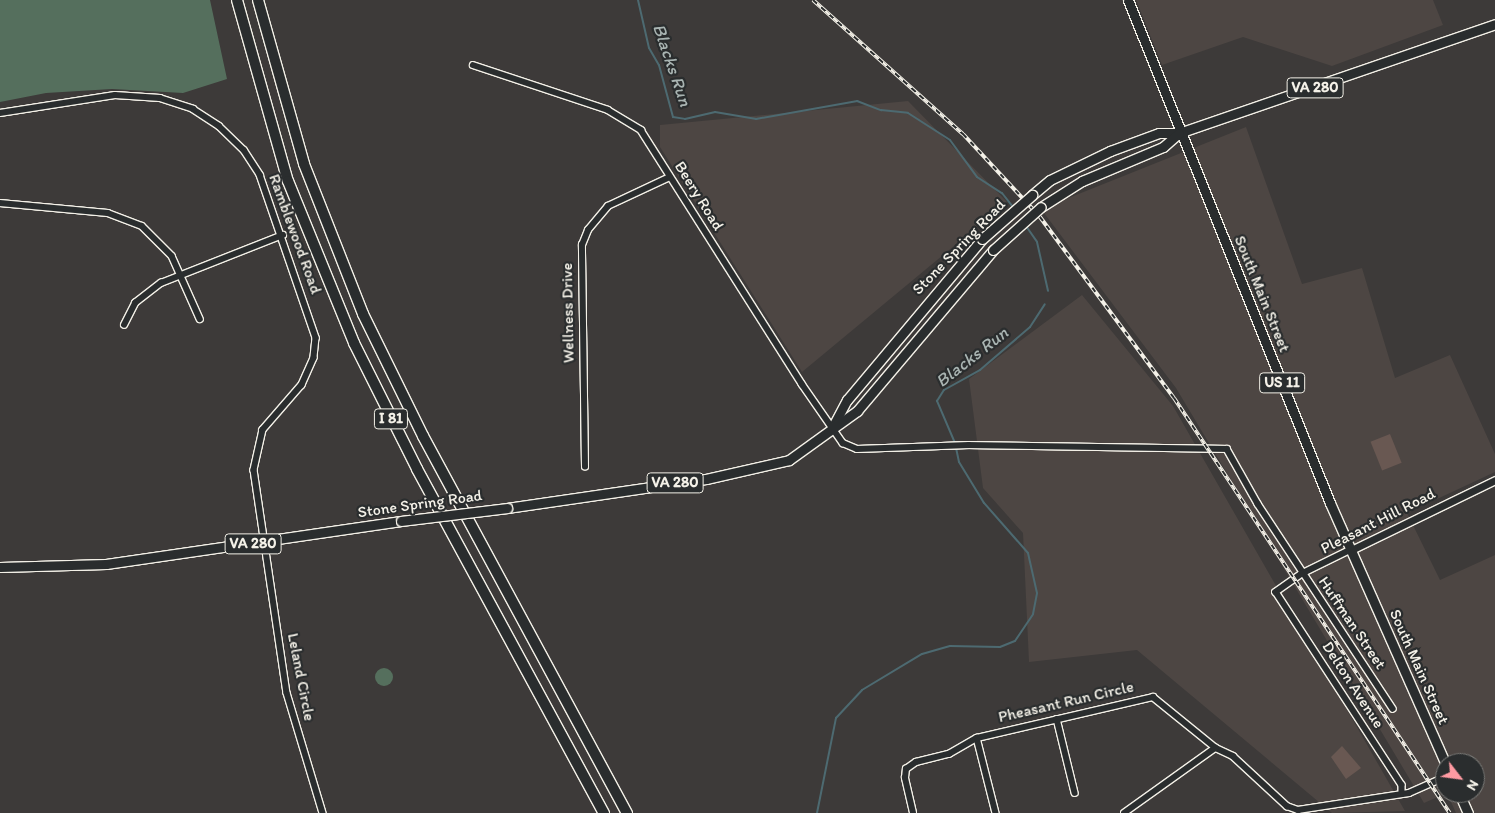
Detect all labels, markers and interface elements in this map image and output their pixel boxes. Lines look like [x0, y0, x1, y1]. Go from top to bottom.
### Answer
water label: Blacks Run [648, 21, 696, 109]
road number: VA 280 [1286, 76, 1344, 100]
street label: Beery Road [670, 158, 728, 234]
street label: Ramblewood Road [264, 172, 326, 296]
street label: Stone Spring Road [908, 195, 1010, 299]
street label: South Main Street [1230, 233, 1294, 355]
street label: Wellness Drive [558, 263, 578, 363]
water label: Blacks Run [931, 322, 1013, 392]
road number: US 11 [1258, 370, 1306, 396]
road number: I 81 [374, 406, 408, 432]
road number: VA 280 [646, 470, 704, 496]
street label: Pleasant Hill Road [1318, 484, 1438, 558]
street label: Stone Spring Road [356, 486, 484, 522]
road number: VA 280 [224, 532, 282, 556]
street label: Huffman Street [1314, 573, 1390, 673]
street label: South Main Street [1385, 607, 1453, 727]
street label: Leland Circle [283, 631, 319, 723]
street label: Delton Avenue [1318, 638, 1388, 732]
street label: Pheasant Run Circle [996, 677, 1136, 727]
north arrow [1435, 753, 1485, 803]
text: N [1463, 777, 1482, 794]

